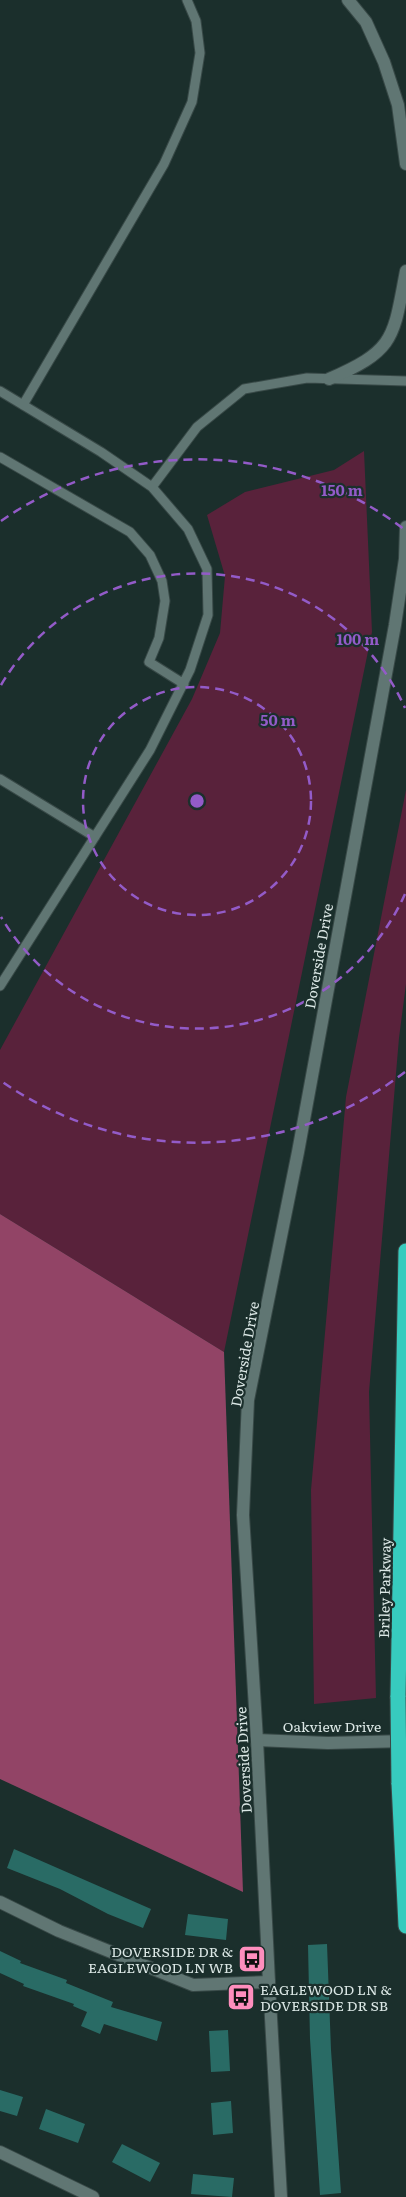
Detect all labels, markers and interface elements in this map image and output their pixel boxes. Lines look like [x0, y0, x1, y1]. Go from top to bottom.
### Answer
text: 150 m [321, 478, 363, 501]
text: 100 m [337, 627, 379, 650]
text: 50 m [260, 708, 296, 731]
centre of rings [188, 792, 206, 810]
street label: Doverside Drive [299, 902, 337, 1010]
street label: Doverside Drive [225, 1300, 263, 1408]
street label: Briley Parkway [373, 1537, 395, 1638]
street label: Doverside Drive [230, 1706, 256, 1814]
street label: Oakview Drive [283, 1716, 381, 1736]
place label: DOVERSIDE DR & EAGLEWOOD LN WB [88, 1941, 233, 1977]
bus stop icon: DOVERSIDE DR & EAGLEWOOD LN WB [237, 1944, 267, 1974]
place label: EAGLEWOOD LN & DOVERSIDE DR SB [260, 1979, 392, 2015]
bus stop icon: EAGLEWOOD LN & DOVERSIDE DR SB [226, 1982, 256, 2012]

